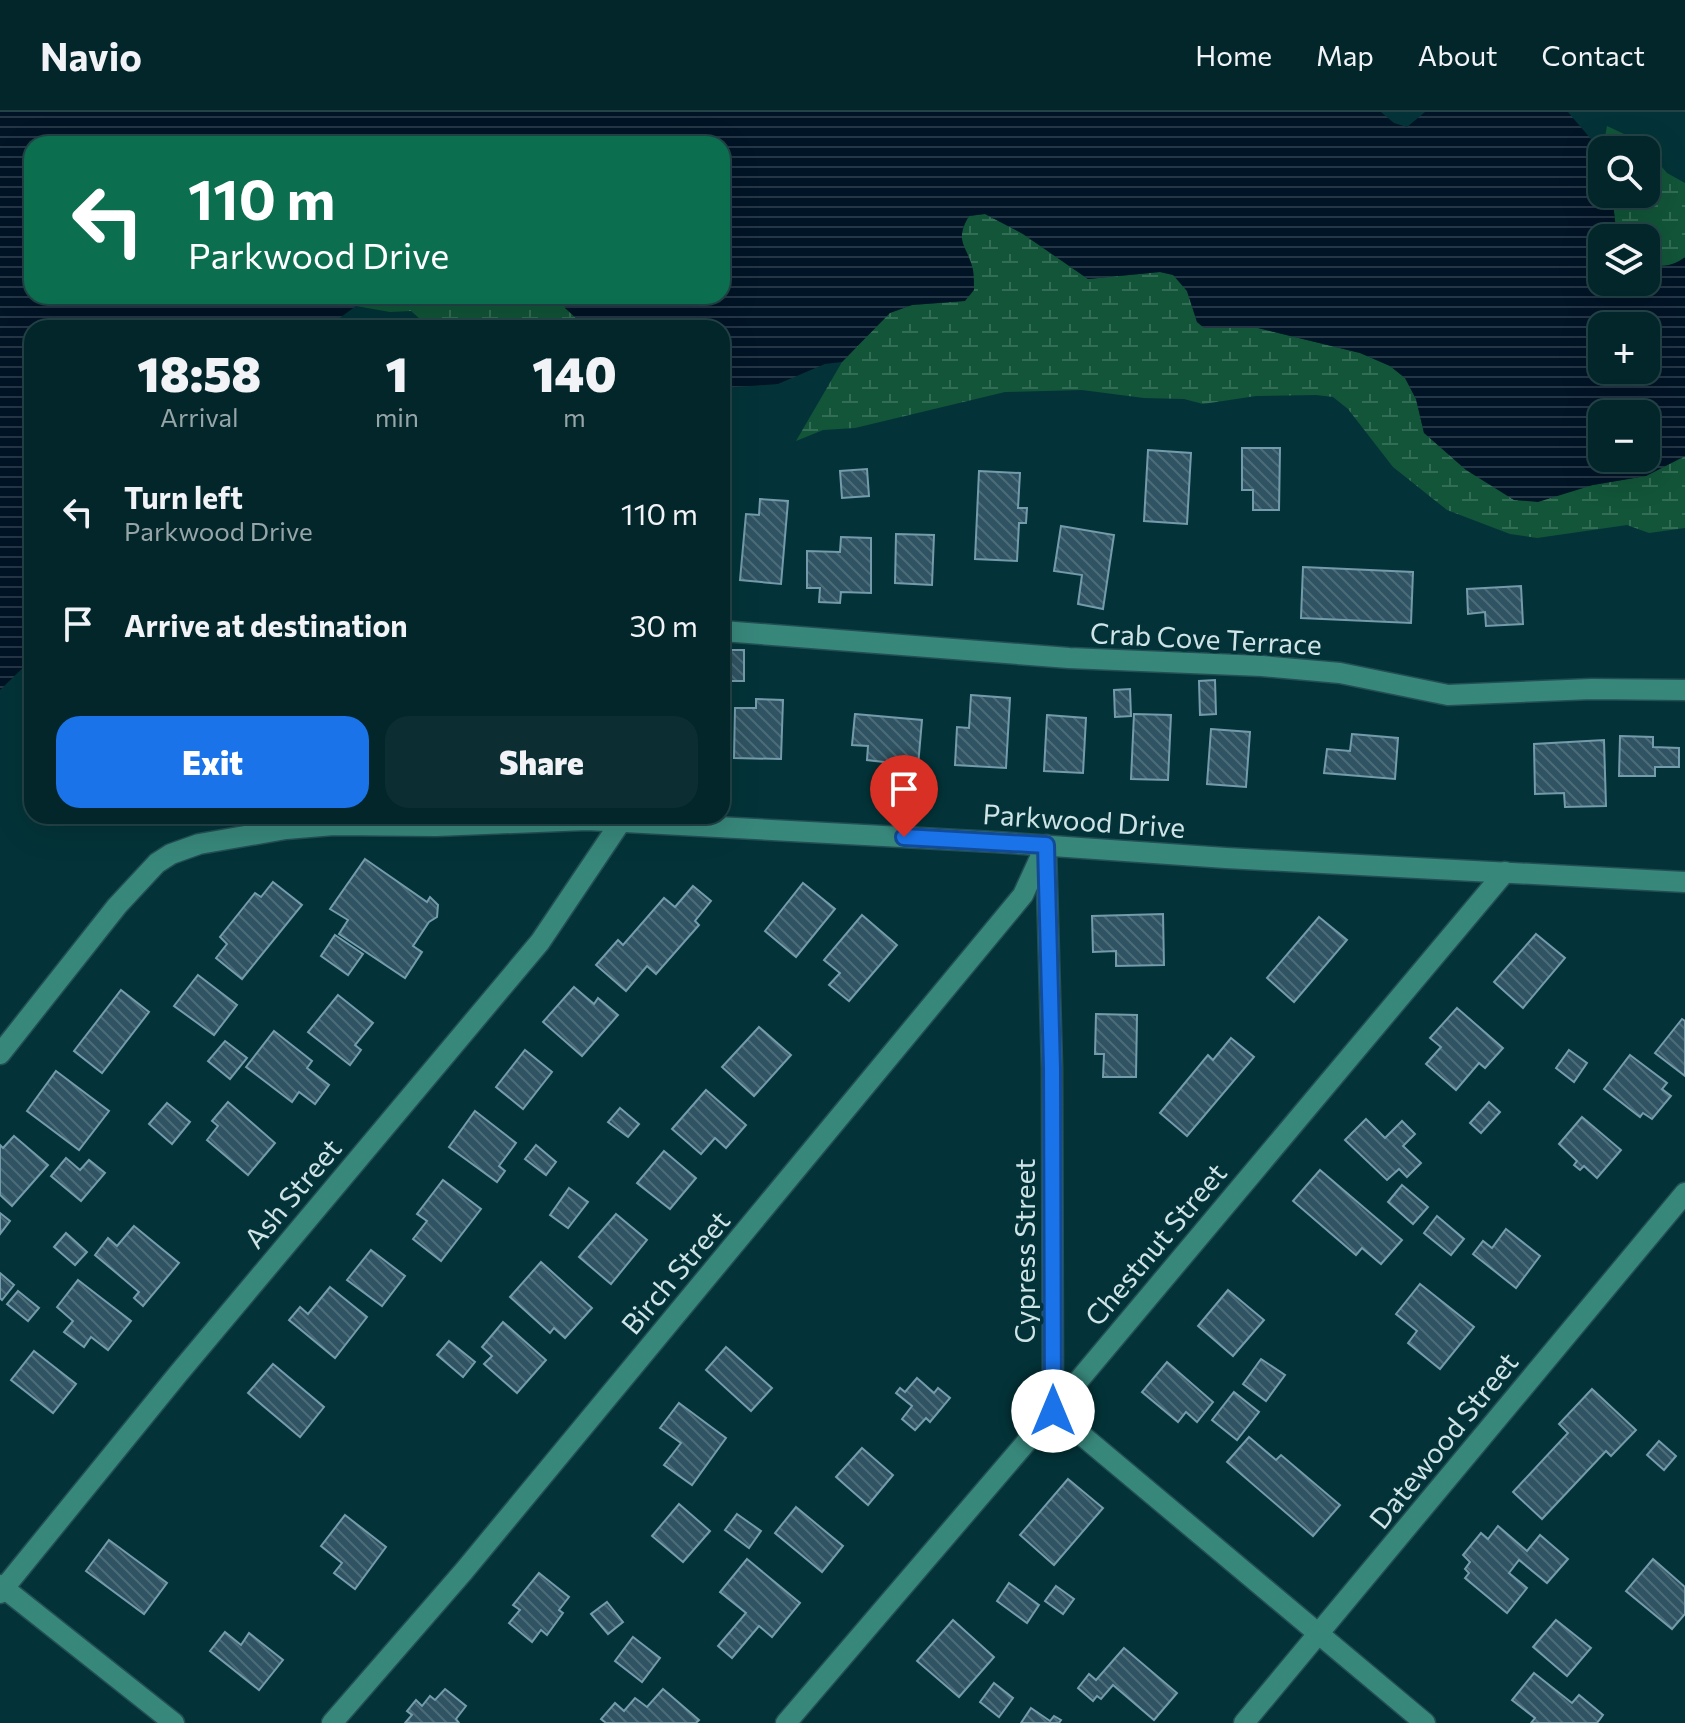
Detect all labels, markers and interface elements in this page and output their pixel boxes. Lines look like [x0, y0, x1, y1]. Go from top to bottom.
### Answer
text: Navio [40, 32, 142, 79]
text: Home [1195, 38, 1272, 72]
text: Map [1316, 38, 1374, 72]
text: About [1418, 38, 1498, 72]
text: Contact [1542, 38, 1645, 72]
map controls [1588, 136, 1660, 472]
button: search [1588, 136, 1660, 208]
text: 110 m [188, 163, 335, 232]
icon: left [56, 168, 160, 272]
button: layers [1588, 224, 1660, 296]
text: Parkwood Drive [188, 232, 449, 276]
button: + [1588, 312, 1660, 384]
text: 18:58 [137, 343, 261, 402]
text: 1 [386, 343, 408, 402]
text: 140 [532, 343, 617, 402]
button: − [1588, 400, 1660, 472]
text: Arrival [160, 401, 239, 432]
text: min [375, 401, 419, 432]
text: m [563, 401, 586, 432]
text: Turn left [124, 478, 243, 515]
icon: left [56, 490, 100, 534]
text: 110 m [621, 494, 698, 531]
text: Parkwood Drive [124, 515, 313, 546]
icon: arrive [56, 602, 100, 646]
text: Arrive at destination [124, 606, 408, 643]
text: 30 m [629, 606, 698, 643]
street label: Crab Cove Terrace [1089, 615, 1323, 661]
button: Exit [56, 716, 369, 808]
button: Share [385, 716, 698, 808]
pin [870, 755, 938, 837]
icon: arrive [882, 767, 926, 811]
street label: Parkwood Drive [981, 796, 1187, 844]
street label: Ash Street [236, 1131, 348, 1255]
street label: Chestnut Street [1077, 1156, 1233, 1332]
street label: Cypress Street [1007, 1158, 1041, 1344]
street label: Birch Street [614, 1203, 736, 1341]
street label: Datewood Street [1362, 1345, 1524, 1535]
position arrow [1011, 1369, 1095, 1453]

